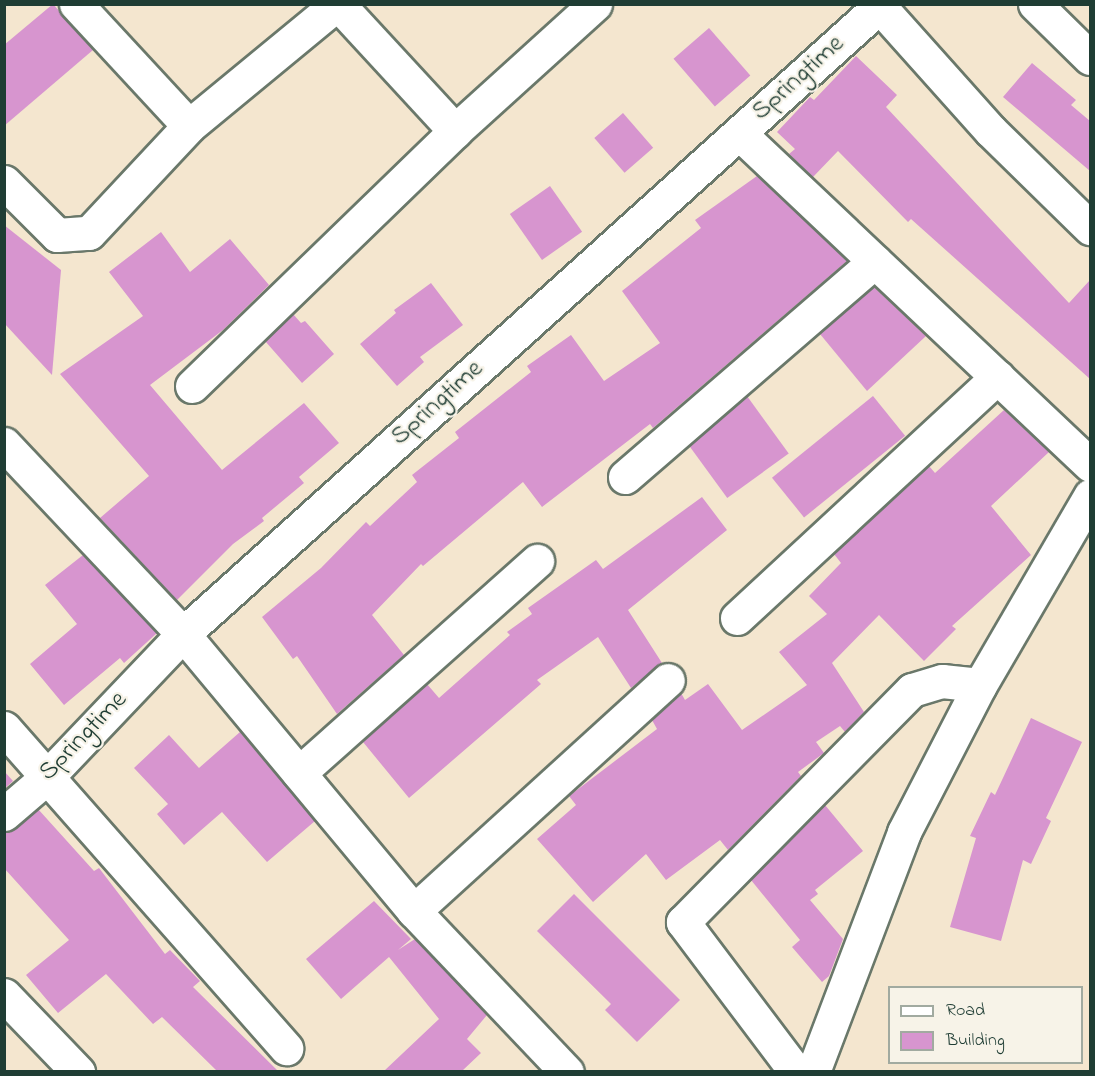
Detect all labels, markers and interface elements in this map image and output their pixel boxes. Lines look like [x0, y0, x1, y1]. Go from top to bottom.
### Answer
street label: Springtime [746, 29, 852, 129]
street label: Springtime [385, 354, 491, 454]
street label: Springtime [33, 685, 135, 789]
legend [888, 986, 1083, 1064]
text: Road [946, 998, 985, 1024]
text: Building [946, 1028, 1005, 1054]

